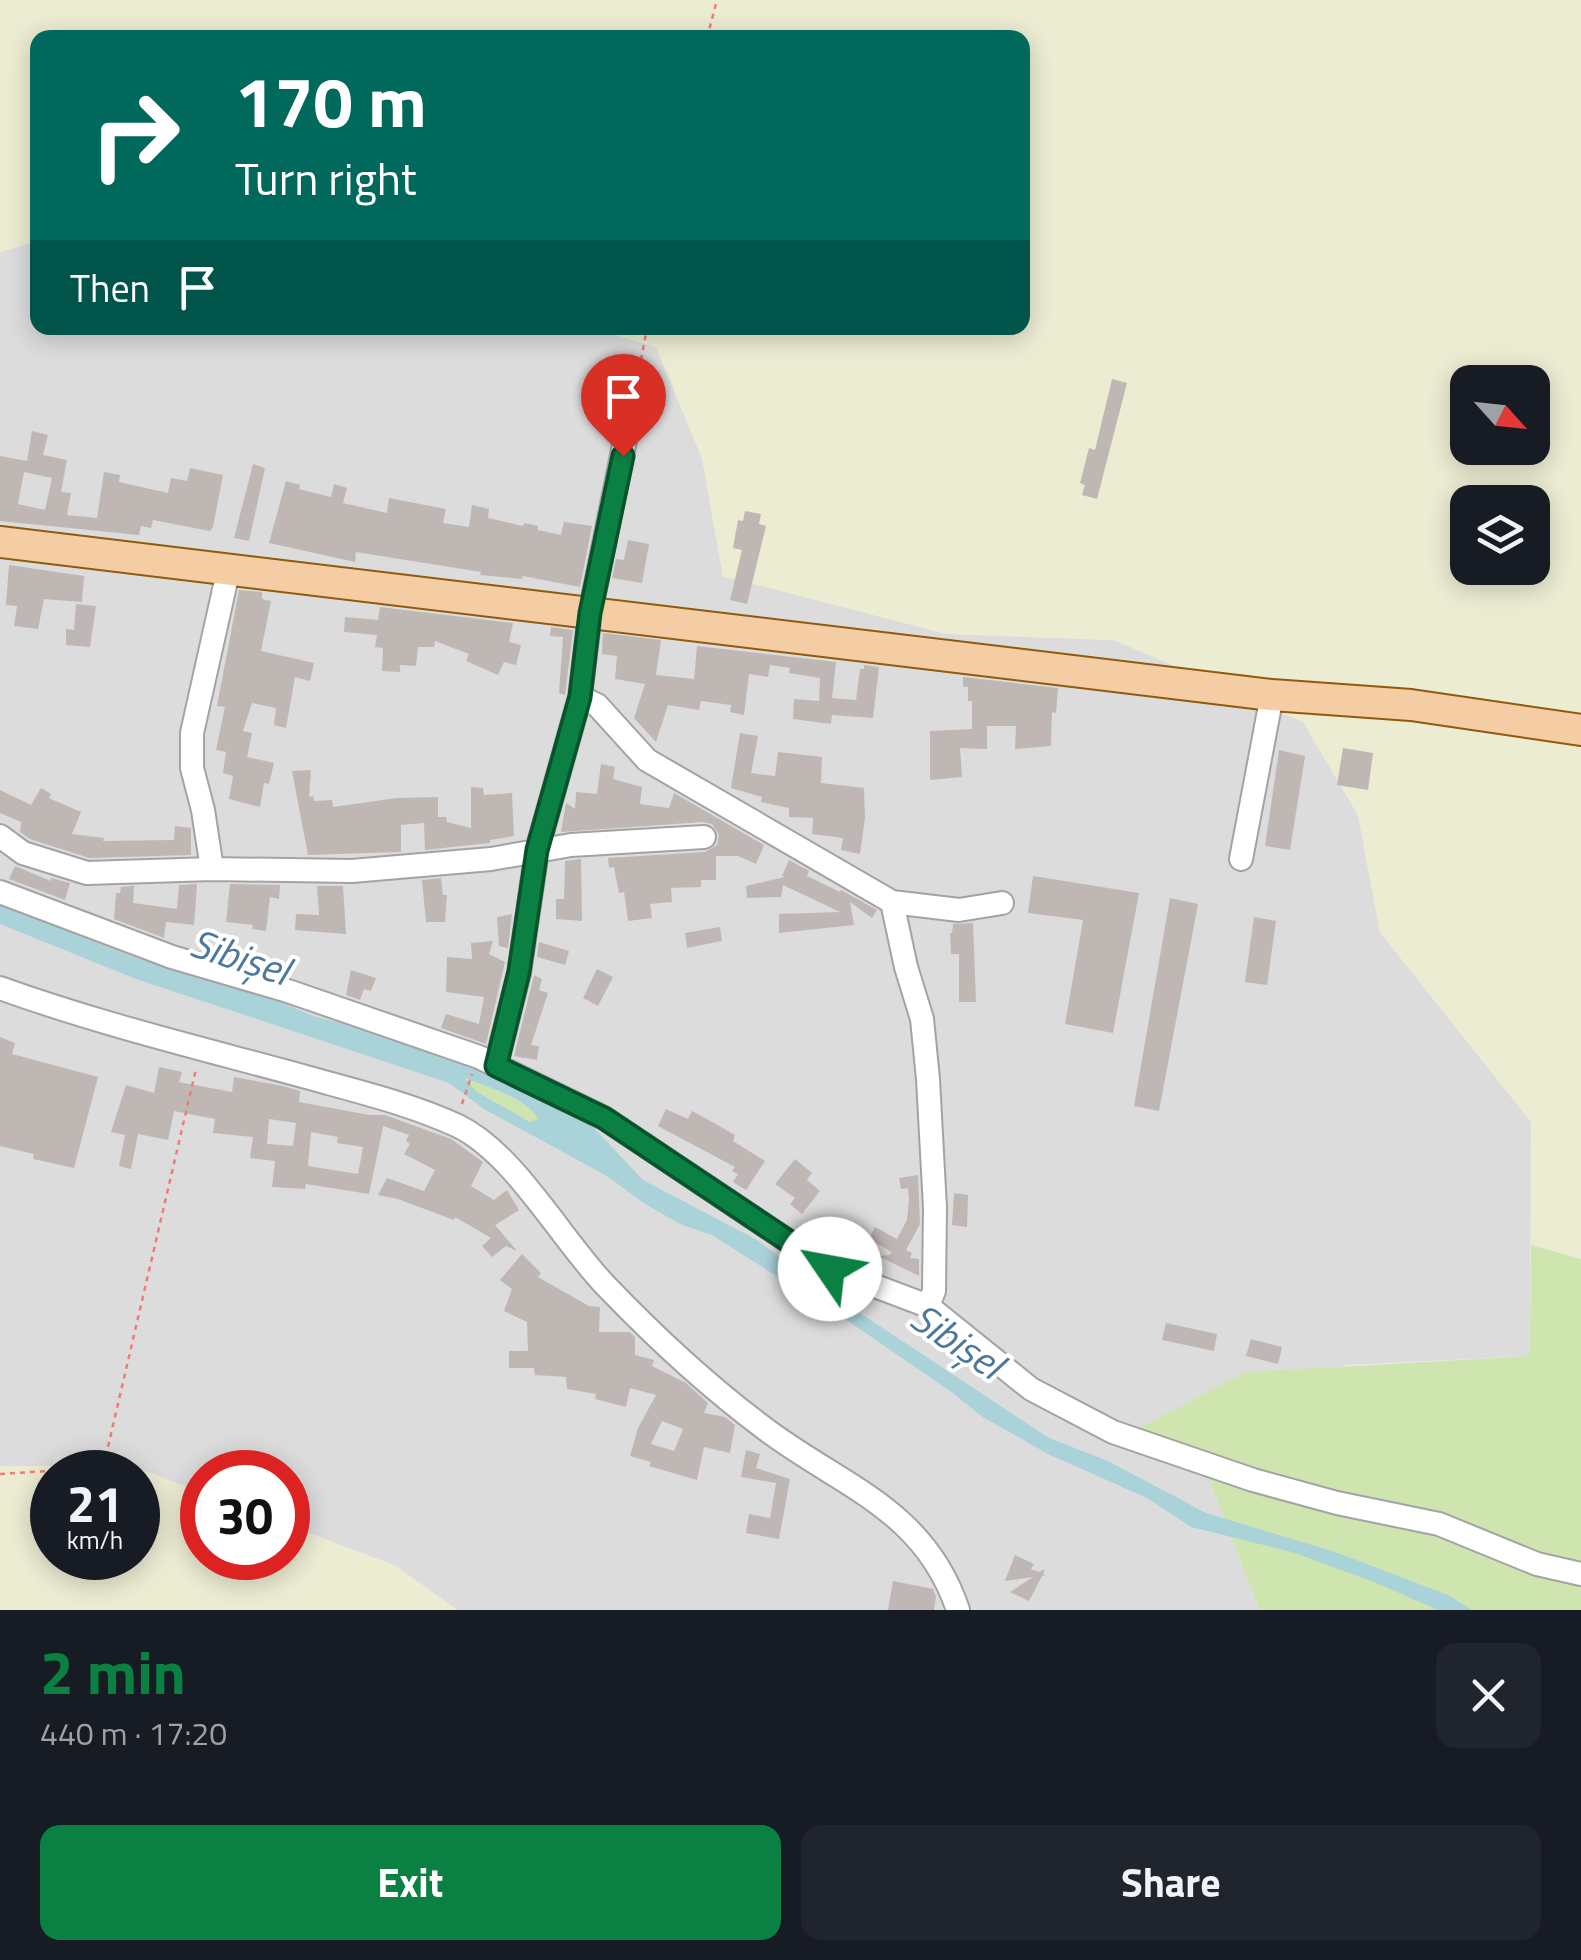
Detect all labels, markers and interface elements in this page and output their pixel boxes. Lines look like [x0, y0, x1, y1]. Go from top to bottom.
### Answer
text: 170 m [235, 48, 427, 154]
icon: right [70, 70, 200, 200]
text: Turn right [235, 144, 417, 212]
text: Then [70, 259, 150, 317]
icon: arrive [170, 260, 225, 315]
pin [581, 354, 666, 457]
north arrow [1450, 365, 1550, 465]
map controls [1450, 365, 1550, 585]
icon: arrive [596, 369, 651, 424]
button: layers [1450, 485, 1550, 585]
water label: Sibișel [183, 912, 302, 1002]
position arrow [778, 1217, 882, 1321]
water label: Sibișel [899, 1287, 1020, 1396]
speed limit sign: 30 [180, 1450, 310, 1580]
text: 21 [67, 1465, 123, 1541]
text: km/h [67, 1521, 123, 1559]
text: 2 min [40, 1626, 186, 1717]
button: close [1436, 1643, 1541, 1748]
text: 440 m · 17:20 [40, 1709, 227, 1757]
button: Exit [40, 1825, 781, 1940]
button: Share [801, 1825, 1541, 1940]

